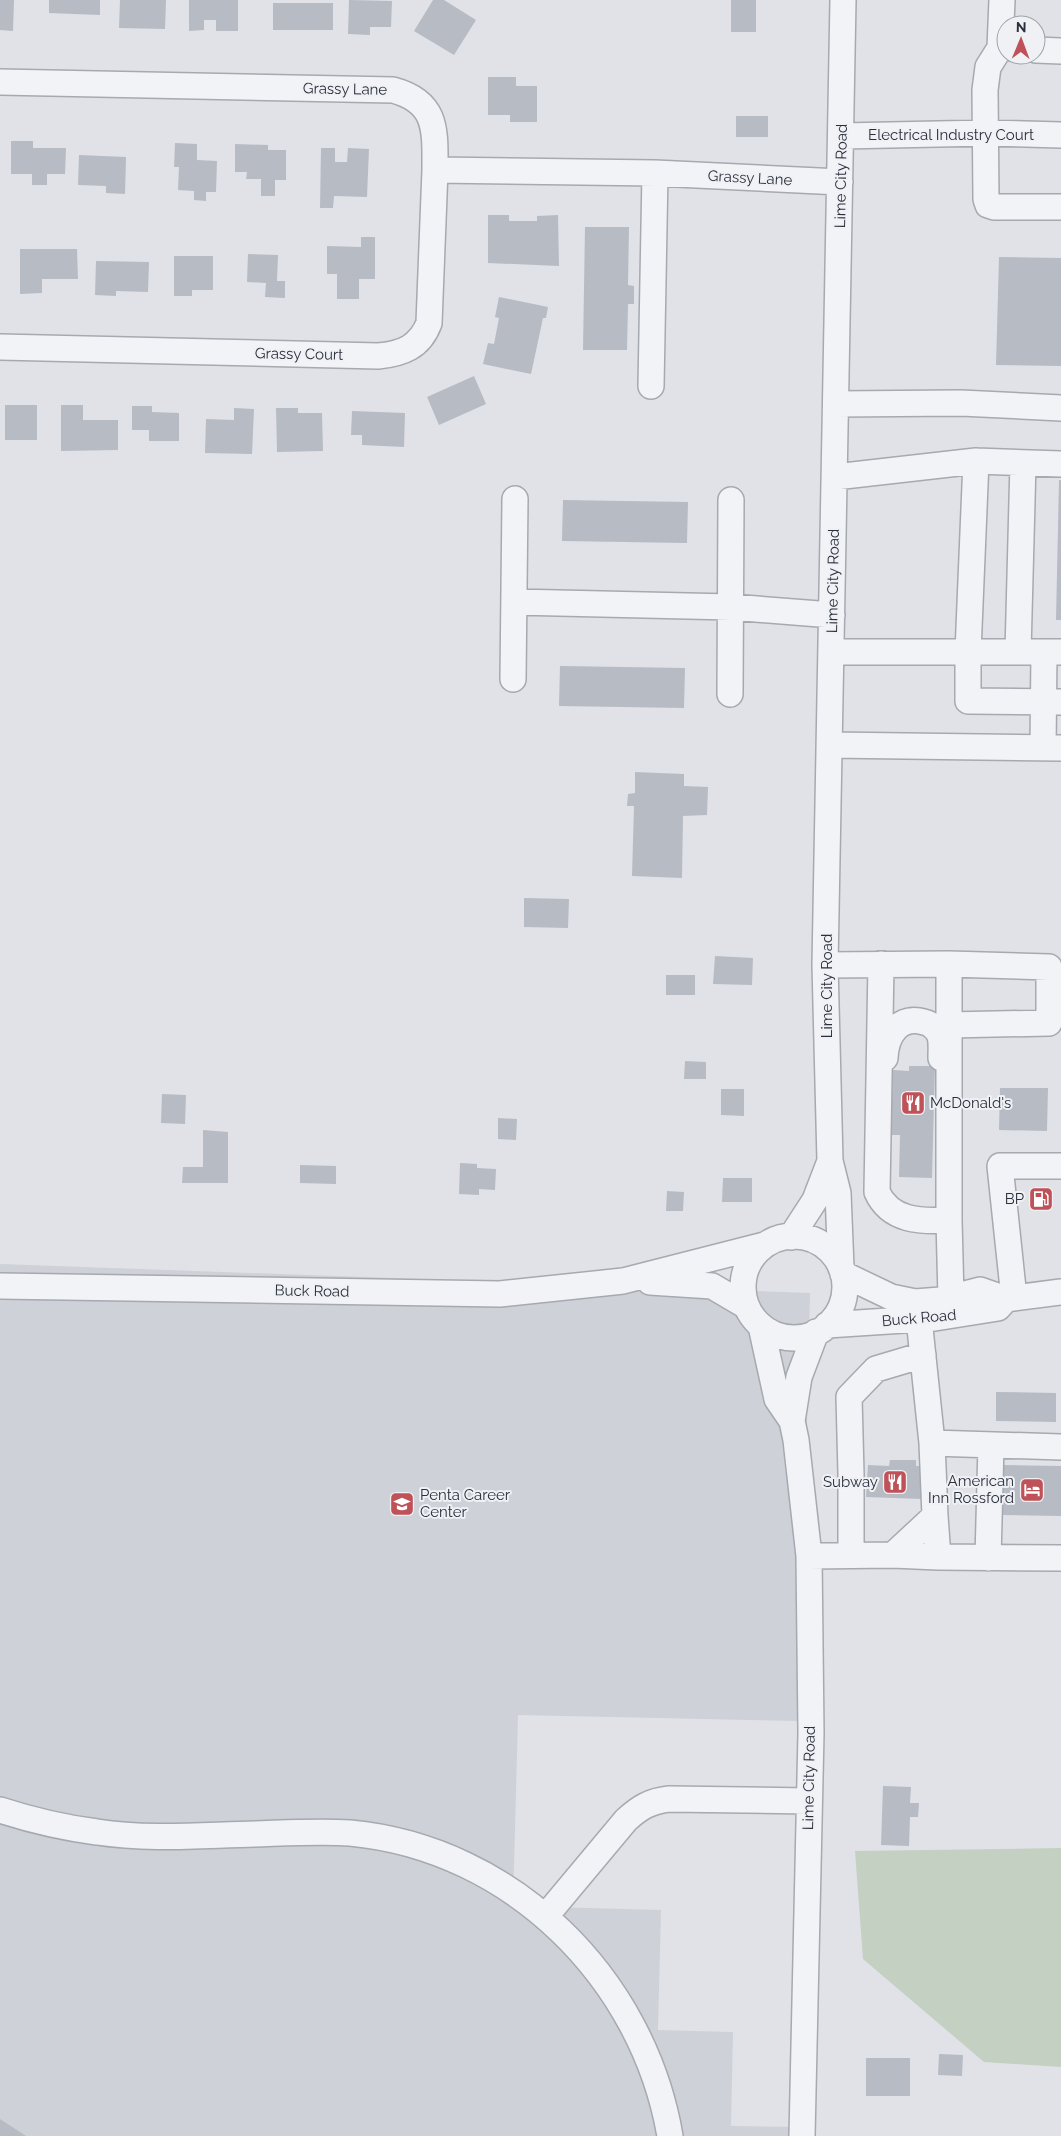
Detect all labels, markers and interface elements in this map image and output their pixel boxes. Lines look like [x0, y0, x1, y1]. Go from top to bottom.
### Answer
north arrow [996, 15, 1046, 65]
text: N [1016, 19, 1027, 35]
street label: Grassy Lane [303, 79, 388, 99]
street label: Lime City Road [831, 124, 851, 228]
street label: Electrical Industry Court [868, 126, 1034, 144]
street label: Grassy Lane [707, 167, 793, 189]
street label: Grassy Court [255, 344, 343, 364]
street label: Lime City Road [823, 529, 843, 633]
street label: Lime City Road [818, 934, 836, 1038]
restaurant icon: McDonald's [900, 1090, 926, 1116]
place label: McDonald's [930, 1094, 1011, 1112]
fuel station icon: BP [1028, 1186, 1054, 1212]
place label: BP [1005, 1190, 1024, 1208]
street label: Buck Road [274, 1281, 350, 1301]
street label: Buck Road [881, 1306, 957, 1330]
restaurant icon: Subway [882, 1469, 908, 1495]
place label: American Inn Rossford [928, 1472, 1014, 1507]
place label: Subway [823, 1473, 878, 1491]
hotel icon: American Inn Rossford [1019, 1477, 1045, 1503]
place label: Penta Career Center [420, 1486, 511, 1521]
school or university icon: Penta Career Center [389, 1491, 415, 1517]
street label: Lime City Road [799, 1726, 819, 1830]

